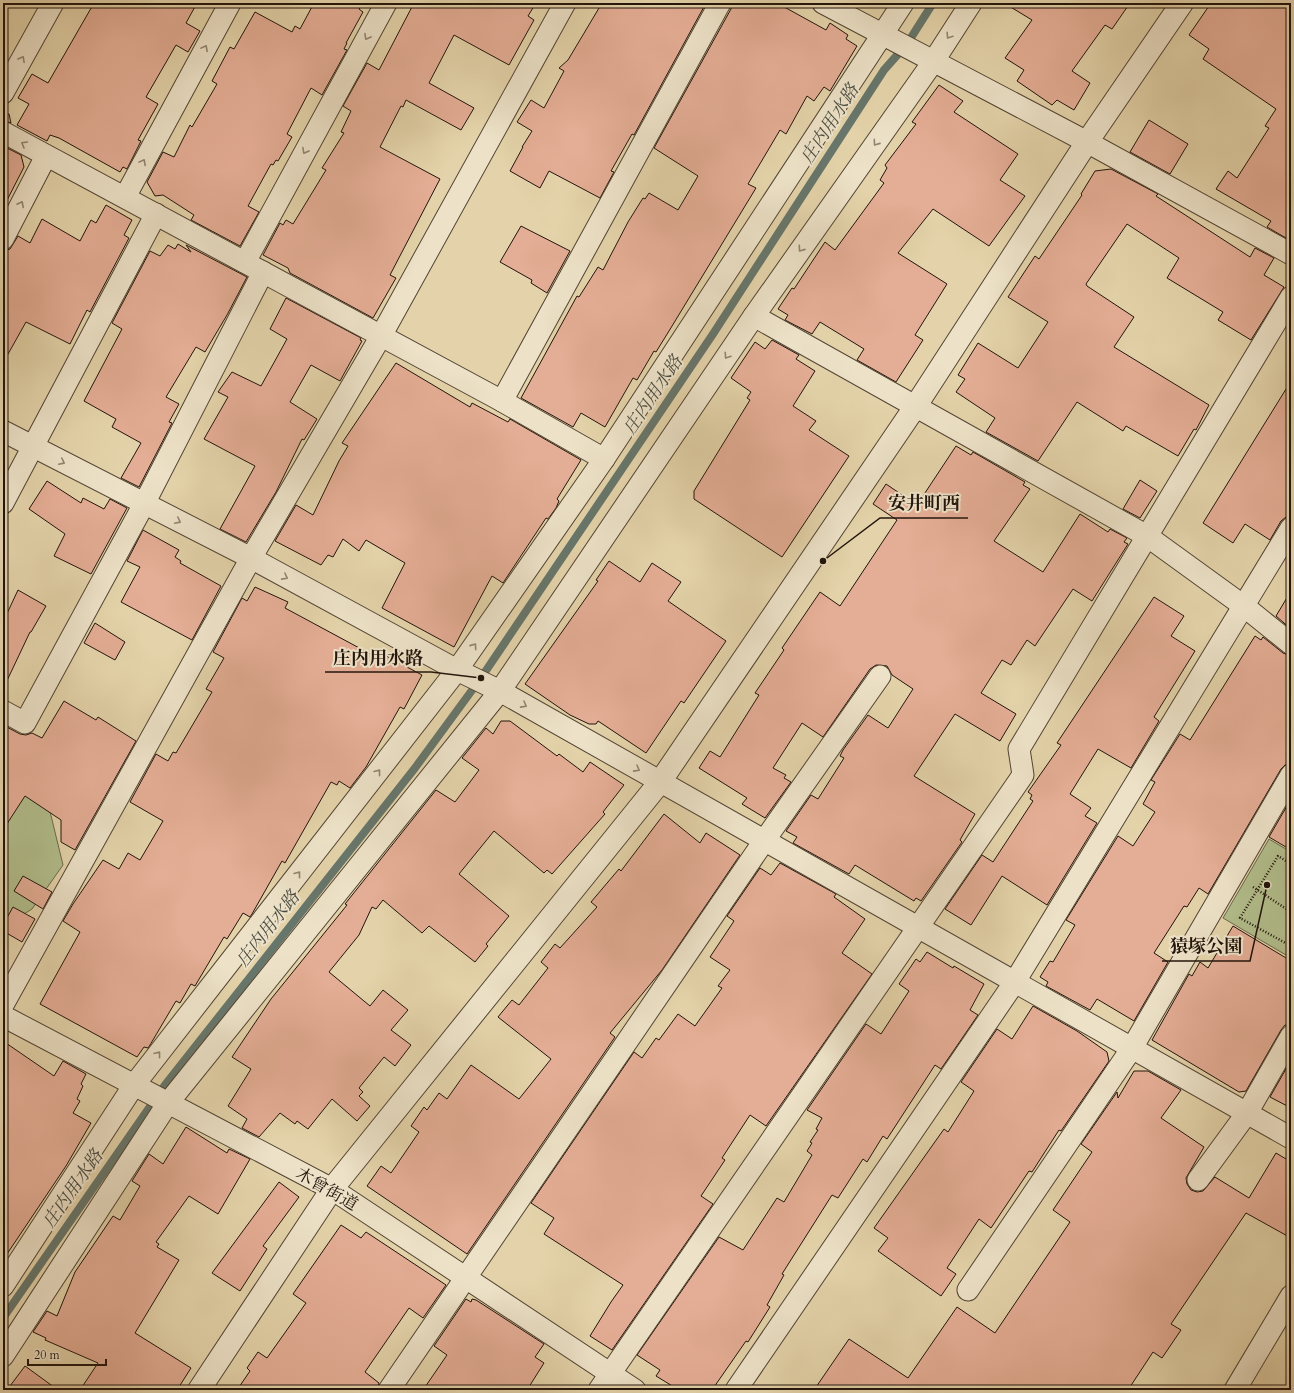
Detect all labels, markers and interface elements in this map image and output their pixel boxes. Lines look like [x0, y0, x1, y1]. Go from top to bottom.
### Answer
one-way arrow [947, 32, 954, 39]
one-way arrow [365, 33, 372, 40]
one-way arrow [200, 45, 208, 52]
one-way arrow [17, 56, 25, 63]
water label: 庄内用水路 [795, 78, 866, 169]
one-way arrow [873, 139, 881, 146]
one-way arrow [21, 142, 28, 149]
one-way arrow [302, 147, 310, 155]
one-way arrow [138, 159, 146, 167]
one-way arrow [16, 201, 24, 209]
one-way arrow [798, 245, 806, 252]
water label: 庄内用水路 [617, 349, 690, 439]
one-way arrow [724, 352, 732, 359]
one-way arrow [58, 457, 66, 464]
callout: 安井町西 [880, 488, 968, 518]
text: 安井町西 [888, 491, 960, 516]
one-way arrow [174, 516, 181, 524]
one-way arrow [281, 572, 288, 579]
callout: 庄内用水路 [325, 642, 431, 672]
one-way arrow [469, 643, 477, 650]
text: 庄内用水路 [333, 646, 423, 671]
one-way arrow [520, 700, 527, 707]
one-way arrow [633, 764, 640, 771]
one-way arrow [373, 769, 380, 776]
one-way arrow [293, 872, 300, 879]
water label: 庄内用水路 [230, 884, 307, 972]
callout: 猿塚公園 [1162, 931, 1250, 961]
text: 猿塚公園 [1170, 934, 1242, 959]
one-way arrow [153, 1051, 160, 1058]
water label: 庄内用水路 [37, 1143, 110, 1233]
street label: 木曾街道 [292, 1162, 362, 1216]
scale bar [28, 1341, 106, 1367]
text: 20 m [34, 1347, 61, 1363]

